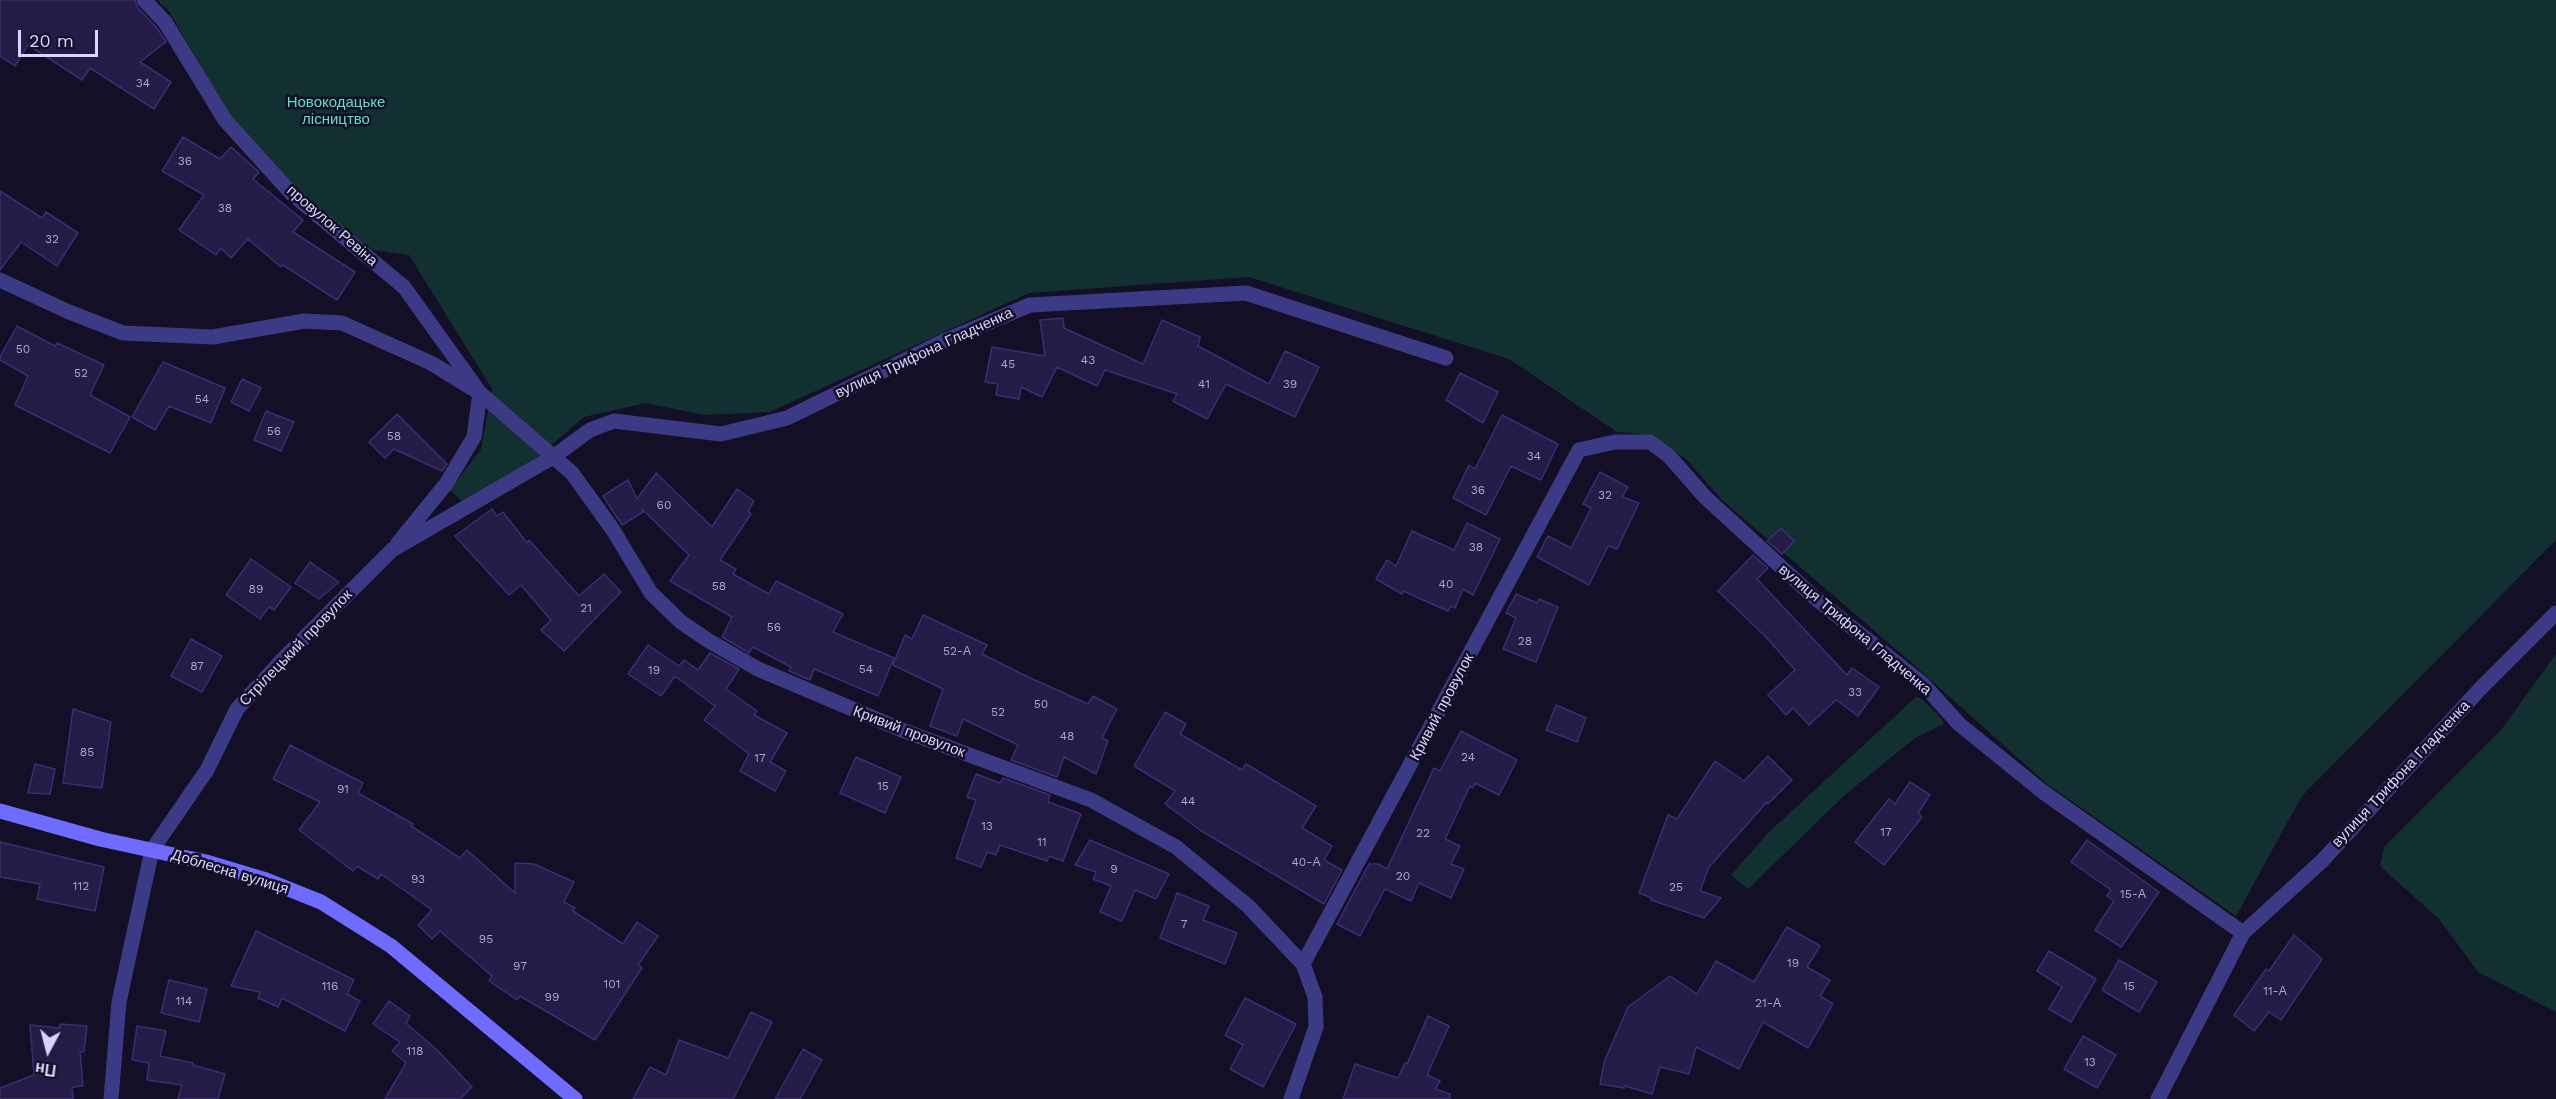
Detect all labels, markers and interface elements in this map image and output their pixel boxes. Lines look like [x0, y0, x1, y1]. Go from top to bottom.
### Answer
scale bar [21, 18, 100, 56]
text: 20 m [29, 30, 74, 51]
house number: 34 [136, 76, 150, 90]
park label: Новокодацьке лісництво [287, 94, 385, 129]
house number: 36 [178, 154, 192, 168]
street label: провулок Ревіна [283, 182, 381, 270]
house number: 38 [218, 201, 232, 215]
house number: 32 [45, 232, 59, 246]
street label: вулиця Трифона Гладченка [832, 304, 1016, 402]
house number: 50 [16, 342, 30, 356]
house number: 43 [1081, 353, 1095, 367]
house number: 45 [1001, 357, 1015, 371]
house number: 52 [74, 366, 88, 380]
house number: 41 [1198, 377, 1210, 391]
house number: 39 [1283, 377, 1297, 391]
house number: 54 [195, 392, 209, 406]
house number: 56 [267, 424, 281, 438]
house number: 58 [387, 429, 401, 443]
house number: 34 [1527, 449, 1541, 463]
house number: 36 [1471, 483, 1485, 497]
house number: 32 [1598, 488, 1612, 502]
house number: 60 [657, 498, 671, 512]
house number: 38 [1469, 540, 1483, 554]
street label: вулиця Трифона Гладченка [1775, 561, 1935, 699]
house number: 40 [1439, 577, 1453, 591]
house number: 58 [712, 579, 726, 593]
house number: 89 [249, 582, 263, 596]
street label: Стрілецький провулок [236, 586, 356, 710]
house number: 21 [580, 601, 592, 615]
house number: 56 [767, 620, 781, 634]
house number: 28 [1518, 634, 1532, 648]
house number: 52-А [943, 644, 971, 658]
street label: Кривий провулок [1406, 650, 1478, 764]
house number: 87 [190, 659, 204, 673]
house number: 54 [859, 662, 873, 676]
house number: 19 [648, 663, 660, 677]
house number: 33 [1848, 685, 1862, 699]
house number: 50 [1034, 697, 1048, 711]
street label: вулиця Трифона Гладченка [2328, 697, 2474, 851]
street label: Кривий провулок [850, 702, 968, 762]
house number: 52 [991, 705, 1005, 719]
house number: 48 [1060, 729, 1074, 743]
house number: 85 [80, 745, 94, 759]
house number: 24 [1461, 750, 1475, 764]
house number: 17 [754, 751, 766, 765]
house number: 15 [877, 779, 889, 793]
house number: 91 [337, 782, 349, 796]
house number: 44 [1181, 794, 1195, 808]
house number: 13 [981, 819, 993, 833]
house number: 17 [1880, 825, 1892, 839]
house number: 22 [1416, 826, 1430, 840]
house number: 11 [1037, 835, 1047, 849]
street label: Доблесна вулиця [169, 846, 291, 898]
house number: 40-А [1292, 855, 1320, 869]
house number: 9 [1110, 862, 1118, 876]
house number: 20 [1396, 869, 1410, 883]
house number: 93 [411, 872, 425, 886]
house number: 112 [73, 879, 89, 893]
house number: 25 [1669, 880, 1683, 894]
house number: 15-А [2120, 887, 2146, 901]
house number: 7 [1181, 917, 1187, 931]
house number: 95 [479, 932, 493, 946]
house number: 19 [1787, 956, 1799, 970]
house number: 97 [513, 959, 527, 973]
house number: 101 [604, 977, 620, 991]
house number: 116 [322, 979, 338, 993]
house number: 15 [2123, 979, 2135, 993]
house number: 11-А [2263, 984, 2287, 998]
house number: 99 [545, 990, 559, 1004]
house number: 114 [176, 994, 192, 1008]
house number: 21-А [1755, 996, 1781, 1010]
north arrow [18, 1021, 78, 1081]
house number: 118 [407, 1044, 423, 1058]
house number: 13 [2084, 1055, 2096, 1069]
text: Пн [34, 1059, 57, 1080]

